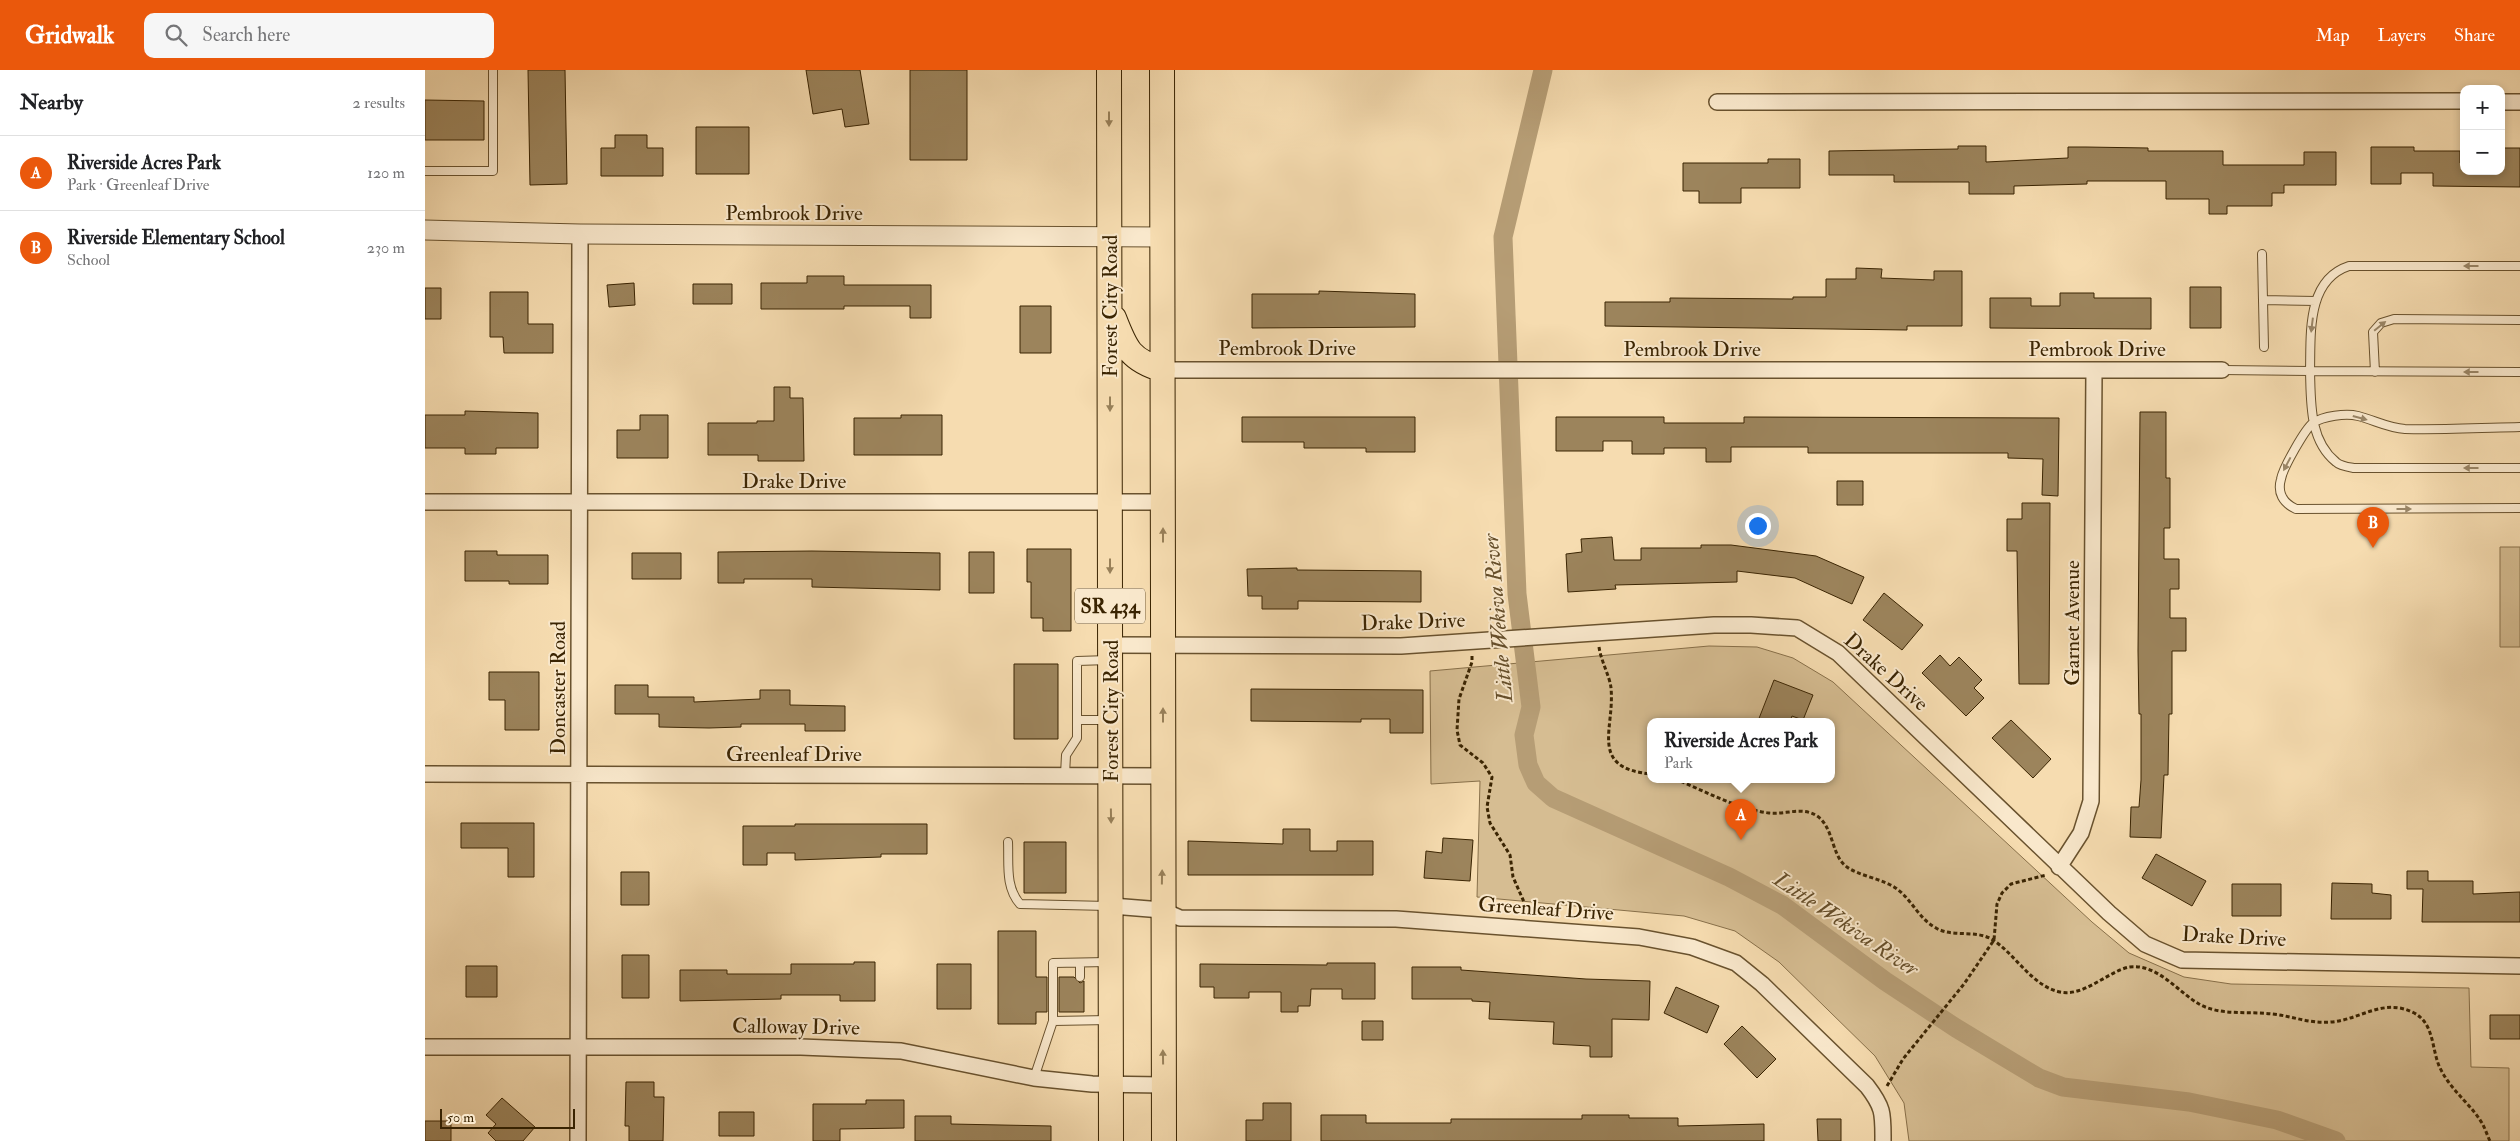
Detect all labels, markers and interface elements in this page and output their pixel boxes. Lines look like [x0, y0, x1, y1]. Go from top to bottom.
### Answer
search box [144, 13, 494, 58]
text: Gridwalk [25, 20, 114, 51]
icon: search [162, 21, 190, 49]
text: Search here [202, 23, 290, 47]
text: Map [2316, 24, 2350, 47]
text: Layers [2378, 24, 2426, 47]
text: Share [2454, 24, 2495, 47]
map controls [2460, 85, 2505, 175]
button: + [2460, 85, 2505, 130]
text: Nearby [20, 89, 83, 116]
text: 2 results [352, 93, 405, 113]
one-way arrow [1106, 111, 1114, 127]
button: − [2460, 130, 2505, 175]
text: Riverside Acres Park [67, 151, 221, 175]
text: A [31, 163, 41, 183]
text: 120 m [367, 163, 405, 183]
text: Park · Greenleaf Drive [67, 175, 209, 195]
street label: Pembrook Drive [725, 200, 863, 227]
text: Riverside Elementary School [67, 226, 285, 250]
street label: Forest City Road [1097, 234, 1124, 377]
text: B [31, 238, 41, 258]
text: 230 m [367, 238, 405, 258]
text: School [67, 250, 110, 270]
one-way arrow [2463, 262, 2479, 270]
one-way arrow [2308, 317, 2316, 333]
one-way arrow [2374, 321, 2387, 332]
street label: Pembrook Drive [1218, 335, 1356, 362]
street label: Pembrook Drive [1623, 336, 1761, 363]
street label: Pembrook Drive [2028, 336, 2166, 363]
one-way arrow [2463, 368, 2479, 376]
one-way arrow [1106, 396, 1114, 412]
one-way arrow [2352, 414, 2367, 422]
one-way arrow [2282, 458, 2291, 471]
one-way arrow [2463, 464, 2479, 472]
street label: Drake Drive [742, 468, 847, 495]
one-way arrow [2397, 505, 2413, 513]
pin: B [2357, 507, 2389, 548]
your location [1745, 513, 1771, 539]
one-way arrow [1159, 527, 1167, 543]
water label: Little Wekiva River [1477, 531, 1519, 704]
one-way arrow [1106, 558, 1114, 574]
street label: Garnet Avenue [2059, 560, 2086, 686]
road number: SR 434 [1075, 588, 1145, 624]
street label: Drake Drive [1360, 607, 1466, 637]
street label: Doncaster Road [545, 620, 572, 755]
street label: Drake Drive [1838, 627, 1934, 717]
street label: Forest City Road [1098, 639, 1125, 782]
one-way arrow [1159, 707, 1167, 723]
popup [1647, 718, 1835, 783]
text: Riverside Acres Park [1664, 729, 1818, 753]
street label: Greenleaf Drive [726, 741, 862, 768]
text: Park [1664, 753, 1693, 773]
pin: A [1725, 799, 1757, 840]
one-way arrow [1107, 808, 1115, 824]
water label: Little Wekiva River [1767, 865, 1925, 984]
one-way arrow [1158, 869, 1166, 885]
street label: Greenleaf Drive [1477, 891, 1615, 927]
street label: Drake Drive [2181, 921, 2287, 953]
street label: Calloway Drive [732, 1012, 860, 1042]
one-way arrow [1159, 1049, 1167, 1065]
scale bar [440, 1106, 575, 1129]
text: 50 m [447, 1109, 474, 1126]

